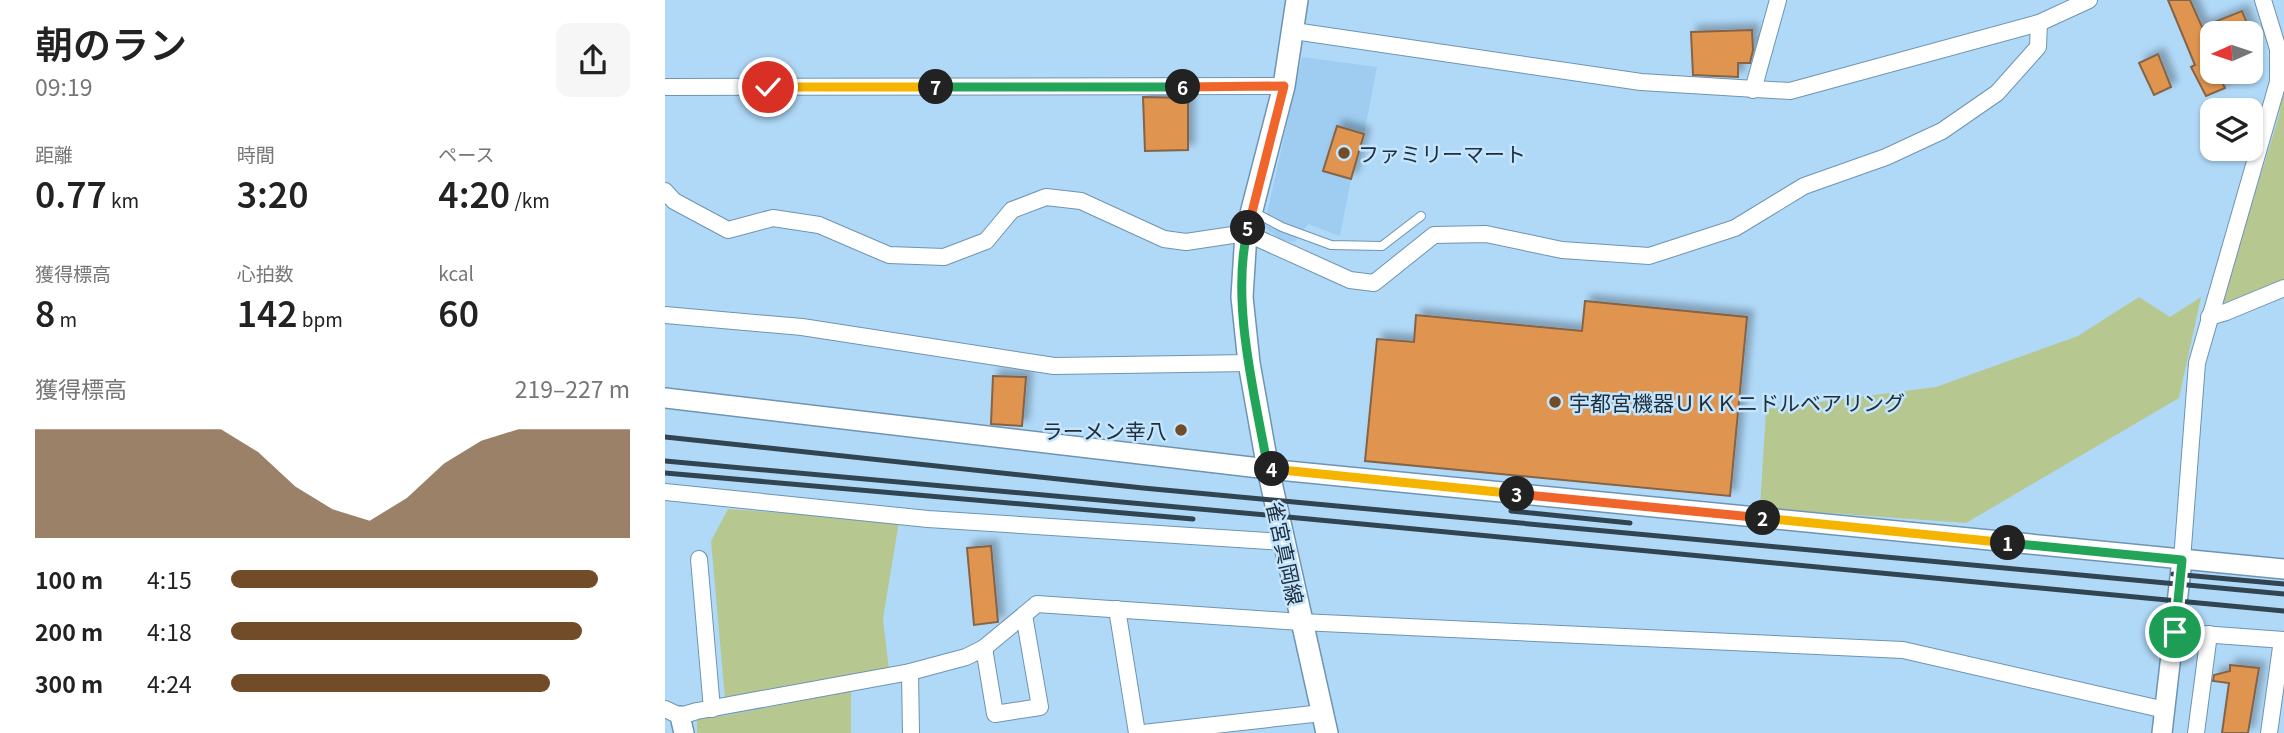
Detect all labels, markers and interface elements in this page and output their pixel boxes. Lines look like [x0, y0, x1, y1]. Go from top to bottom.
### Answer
text: 朝のラン [35, 15, 187, 70]
north arrow [2200, 21, 2263, 84]
map controls [2200, 21, 2263, 161]
button: share [556, 23, 630, 97]
pin [738, 57, 798, 117]
icon: check [749, 68, 787, 106]
text: 09:19 [35, 69, 92, 103]
pin: 7 [919, 70, 953, 104]
pin: 6 [1165, 70, 1201, 104]
text: 7 [930, 73, 941, 100]
text: 6 [1177, 73, 1188, 100]
button: layers [2200, 98, 2263, 161]
place label: ファミリーマート [1358, 138, 1526, 168]
text: 距離 [35, 140, 73, 167]
text: 時間 [237, 140, 275, 167]
text: ペース [438, 140, 494, 167]
marker: ファミリーマート [1336, 145, 1352, 161]
text: 0.77 [35, 167, 107, 218]
text: 3:20 [237, 167, 308, 218]
text: 4:20 [438, 167, 510, 218]
text: km [107, 186, 139, 213]
text: /km [510, 186, 550, 213]
pin: 5 [1231, 210, 1265, 246]
text: 5 [1242, 214, 1253, 241]
text: 獲得標高 [35, 259, 111, 286]
text: 心拍数 [237, 259, 294, 286]
text: kcal [438, 259, 474, 286]
text: 8 [35, 286, 55, 337]
text: 142 [237, 286, 298, 337]
text: 60 [438, 286, 479, 337]
text: m [55, 305, 77, 332]
text: bpm [298, 305, 343, 332]
text: 獲得標高 [35, 371, 127, 405]
text: 219–227 m [515, 371, 630, 405]
place label: 宇都宮機器ＵＫＫニドルベアリング [1569, 387, 1905, 417]
marker: 宇都宮機器ＵＫＫニドルベアリング [1547, 394, 1563, 410]
place label: ラーメン幸八 [1042, 415, 1167, 445]
marker: ラーメン幸八 [1173, 422, 1189, 438]
pin: 4 [1255, 452, 1289, 486]
text: 4 [1266, 455, 1277, 482]
pin: 3 [1499, 476, 1535, 512]
text: 3 [1511, 480, 1522, 507]
street label: 雀宮真岡線 [1260, 499, 1312, 607]
pin: 2 [1745, 500, 1781, 536]
text: 2 [1757, 504, 1768, 531]
pin: 1 [1991, 526, 2025, 560]
text: 1 [2002, 529, 2013, 556]
text: 100 m [35, 562, 103, 596]
text: 4:15 [147, 562, 192, 596]
pin [2145, 602, 2205, 662]
icon: arrive [2156, 613, 2194, 651]
text: 200 m [35, 614, 103, 648]
text: 4:18 [147, 614, 192, 648]
text: 300 m [35, 666, 103, 700]
text: 4:24 [147, 666, 192, 700]

